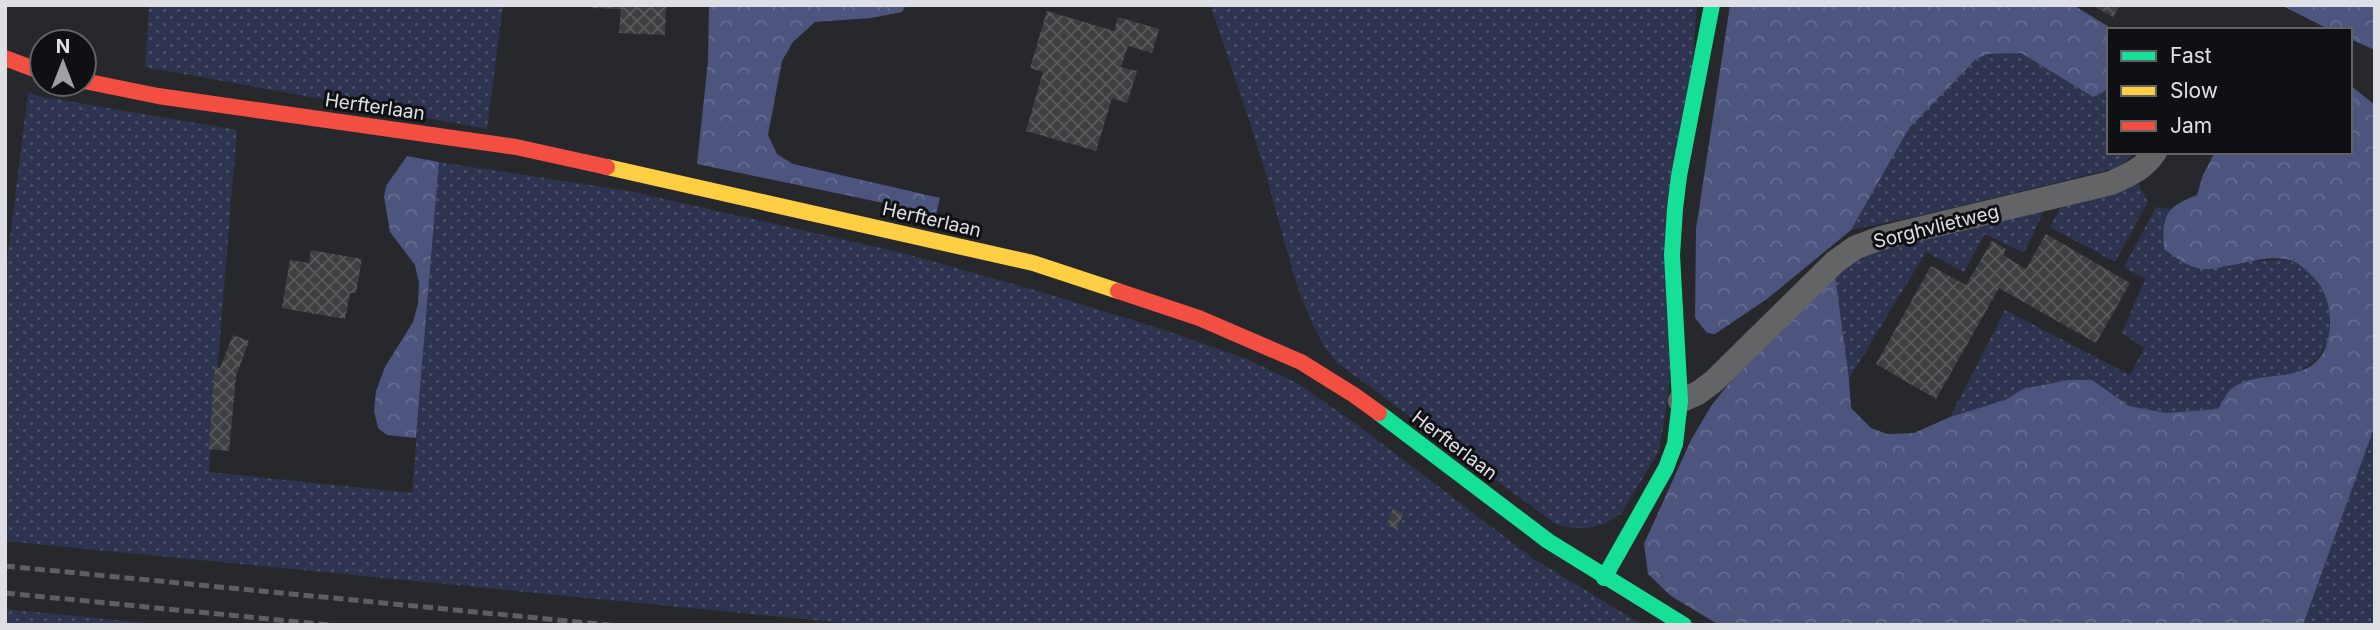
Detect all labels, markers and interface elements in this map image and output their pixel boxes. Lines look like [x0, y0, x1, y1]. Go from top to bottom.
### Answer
north arrow [28, 28, 98, 98]
legend [2107, 28, 2352, 154]
text: N [56, 35, 70, 58]
text: Fast [2170, 43, 2212, 68]
text: Slow [2170, 78, 2218, 103]
street label: Herfterlaan [323, 88, 426, 125]
text: Jam [2170, 113, 2212, 138]
street label: Herfterlaan [880, 197, 984, 242]
street label: Sorghvlietweg [1871, 200, 2001, 253]
street label: Herfterlaan [1408, 406, 1502, 485]

